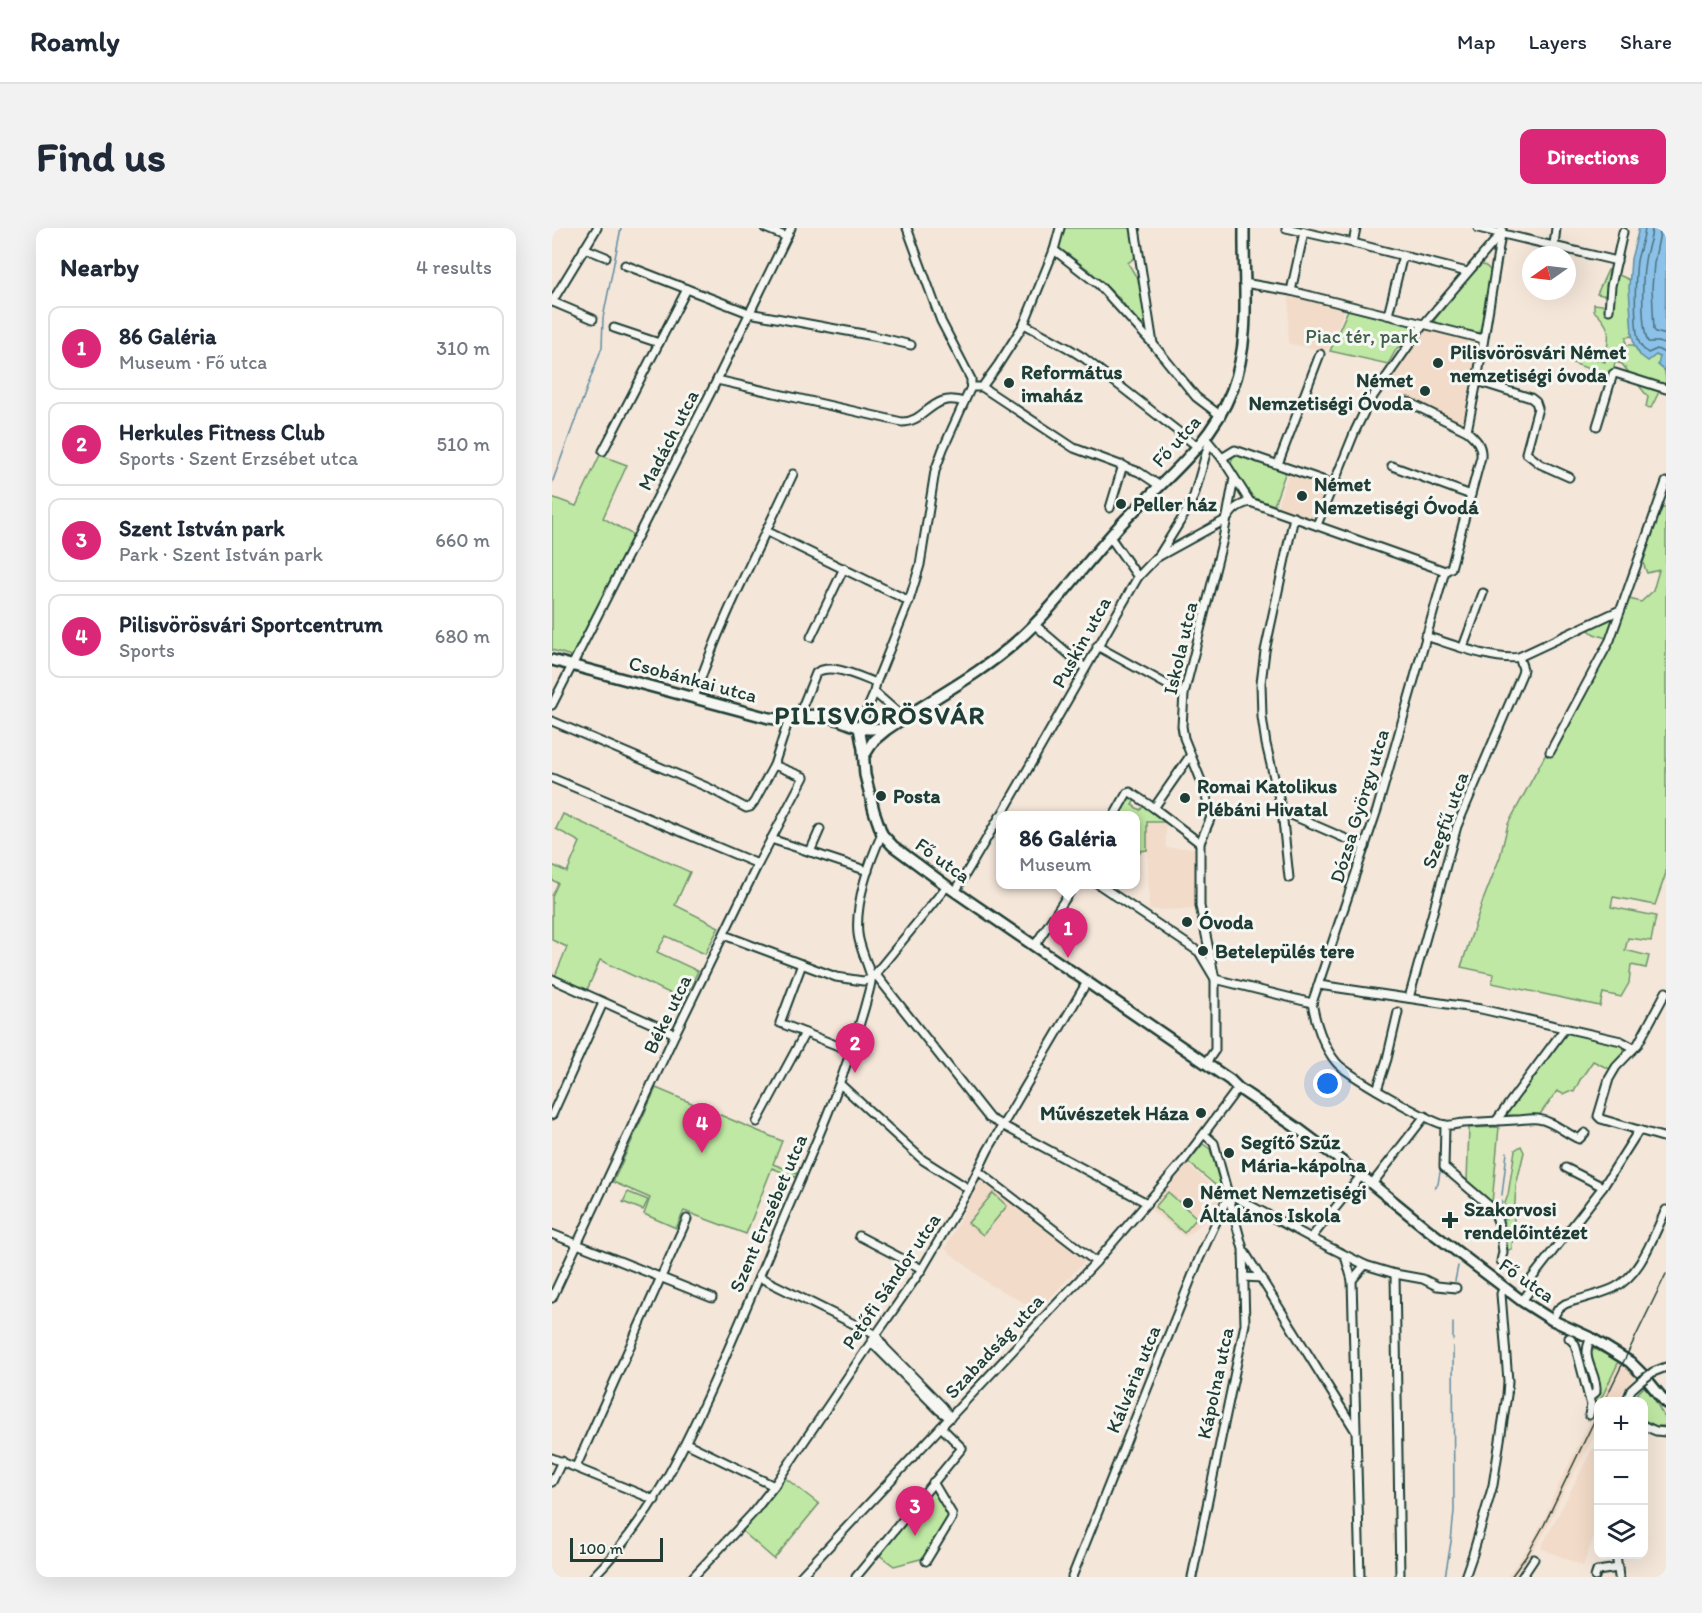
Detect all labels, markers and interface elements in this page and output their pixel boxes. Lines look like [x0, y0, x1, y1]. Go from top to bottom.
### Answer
text: Roamly [30, 24, 120, 58]
text: Map [1457, 29, 1496, 54]
text: Layers [1529, 29, 1587, 54]
text: Share [1620, 29, 1672, 54]
button: Directions [1520, 129, 1666, 184]
text: Find us [36, 131, 166, 182]
north arrow [1522, 246, 1576, 300]
text: Nearby [60, 251, 139, 283]
text: 4 results [416, 255, 492, 279]
text: 86 Galéria [119, 323, 216, 350]
park label: Piac tér, park [1305, 324, 1419, 348]
text: 1 [77, 336, 86, 360]
text: 310 m [436, 336, 490, 360]
place label: Pilisvörösvári Német nemzetiségi óvoda [1449, 340, 1627, 388]
text: Museum · Fő utca [119, 350, 267, 374]
marker: Pilisvörösvári Német nemzetiségi óvoda [1431, 356, 1445, 370]
place label: Református imaház [1021, 360, 1123, 407]
place label: Német Nemzetiségi Óvoda [1248, 368, 1414, 416]
marker: Református imaház [1002, 376, 1016, 390]
marker: Német Nemzetiségi Óvoda [1418, 384, 1432, 398]
street label: Madách utca [632, 385, 704, 494]
street label: Fő utca [1146, 410, 1206, 472]
text: Herkules Fitness Club [119, 419, 325, 446]
text: 2 [76, 432, 87, 456]
text: 510 m [437, 432, 490, 456]
text: Sports · Szent Erzsébet utca [119, 446, 358, 470]
place label: Német Nemzetiségi Óvodá [1314, 472, 1479, 520]
marker: Német Nemzetiségi Óvodá [1295, 489, 1309, 503]
place label: Peller ház [1133, 492, 1218, 516]
marker: Peller ház [1114, 497, 1128, 511]
text: Szent István park [119, 515, 285, 542]
text: 3 [76, 528, 87, 552]
text: 660 m [435, 528, 490, 552]
text: Park · Szent István park [119, 542, 323, 566]
street label: Puskin utca [1046, 592, 1116, 692]
street label: Iskola utca [1158, 598, 1203, 697]
text: Pilisvörösvári Sportcentrum [119, 611, 383, 638]
text: 4 [75, 624, 88, 648]
text: 680 m [435, 624, 490, 648]
text: Sports [119, 638, 175, 662]
street label: Csobánkai utca [626, 650, 760, 708]
district label: PILISVÖRÖSVÁR [774, 699, 986, 731]
street label: Dózsa György utca [1324, 726, 1394, 886]
street label: Szegfű utca [1416, 768, 1474, 872]
place label: Romai Katolikus Plébáni Hivatal [1197, 774, 1337, 821]
place label: Posta [893, 784, 940, 808]
marker: Posta [874, 789, 888, 803]
marker: Romai Katolikus Plébáni Hivatal [1178, 791, 1192, 805]
popup [996, 811, 1140, 889]
text: 86 Galéria [1019, 825, 1117, 852]
street label: Fő utca [911, 832, 975, 888]
text: Museum [1019, 852, 1092, 876]
pin: 1 [1048, 908, 1088, 958]
place label: Óvoda [1199, 910, 1254, 934]
marker: Óvoda [1180, 915, 1194, 929]
place label: Betelepülés tere [1215, 939, 1355, 964]
marker: Betelepülés tere [1196, 944, 1210, 958]
street label: Béke utca [638, 970, 697, 1057]
pin: 2 [836, 1024, 874, 1073]
your location [1313, 1069, 1342, 1098]
place label: Művészetek Háza [1040, 1101, 1190, 1125]
pin: 4 [682, 1104, 722, 1153]
marker: Művészetek Háza [1194, 1106, 1208, 1120]
street label: Szent Erzsébet utca [724, 1130, 812, 1296]
place label: Segítő Szűz Mária-kápolna [1241, 1130, 1367, 1178]
marker: Segítő Szűz Mária-kápolna [1222, 1146, 1236, 1160]
place label: Német Nemzetiségi Általános Iskola [1199, 1180, 1367, 1227]
marker: Német Nemzetiségi Általános Iskola [1181, 1196, 1195, 1210]
place label: Szakorvosi rendelőintézet [1464, 1197, 1588, 1244]
street label: Petőfi Sándor utca [836, 1208, 946, 1354]
marker: Szakorvosi rendelőintézet [1441, 1211, 1459, 1229]
street label: Fő utca [1495, 1252, 1559, 1308]
street label: Szabadság utca [939, 1288, 1049, 1403]
street label: Kálvária utca [1101, 1321, 1166, 1436]
street label: Kápolna utca [1191, 1324, 1239, 1441]
map controls [1594, 1397, 1648, 1559]
button: + [1594, 1397, 1648, 1451]
button: − [1594, 1451, 1648, 1505]
pin: 3 [896, 1486, 934, 1536]
button: layers [1594, 1505, 1648, 1559]
scale bar [570, 1535, 663, 1562]
text: 100 m [579, 1539, 623, 1558]

